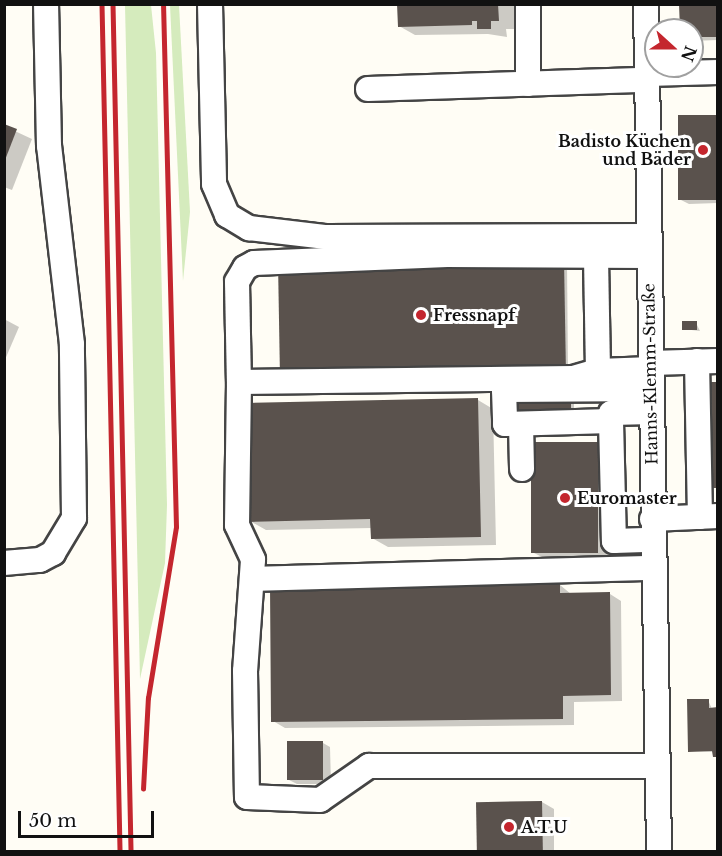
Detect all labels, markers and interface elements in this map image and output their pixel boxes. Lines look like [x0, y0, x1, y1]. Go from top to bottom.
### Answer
north arrow [644, 18, 704, 78]
text: N [677, 43, 701, 64]
place label: Badisto Küchen und Bäder [558, 131, 691, 169]
marker: Badisto Küchen und Bäder [696, 143, 710, 157]
street label: Hanns-Klemm-Straße [639, 283, 661, 465]
place label: Fressnapf [433, 305, 515, 325]
marker: Fressnapf [414, 308, 428, 322]
place label: Euromaster [577, 488, 677, 508]
marker: Euromaster [558, 491, 572, 505]
scale bar [21, 799, 158, 837]
text: 50 m [29, 810, 77, 832]
place label: A.T.U [521, 817, 567, 837]
marker: A.T.U [502, 820, 516, 834]

